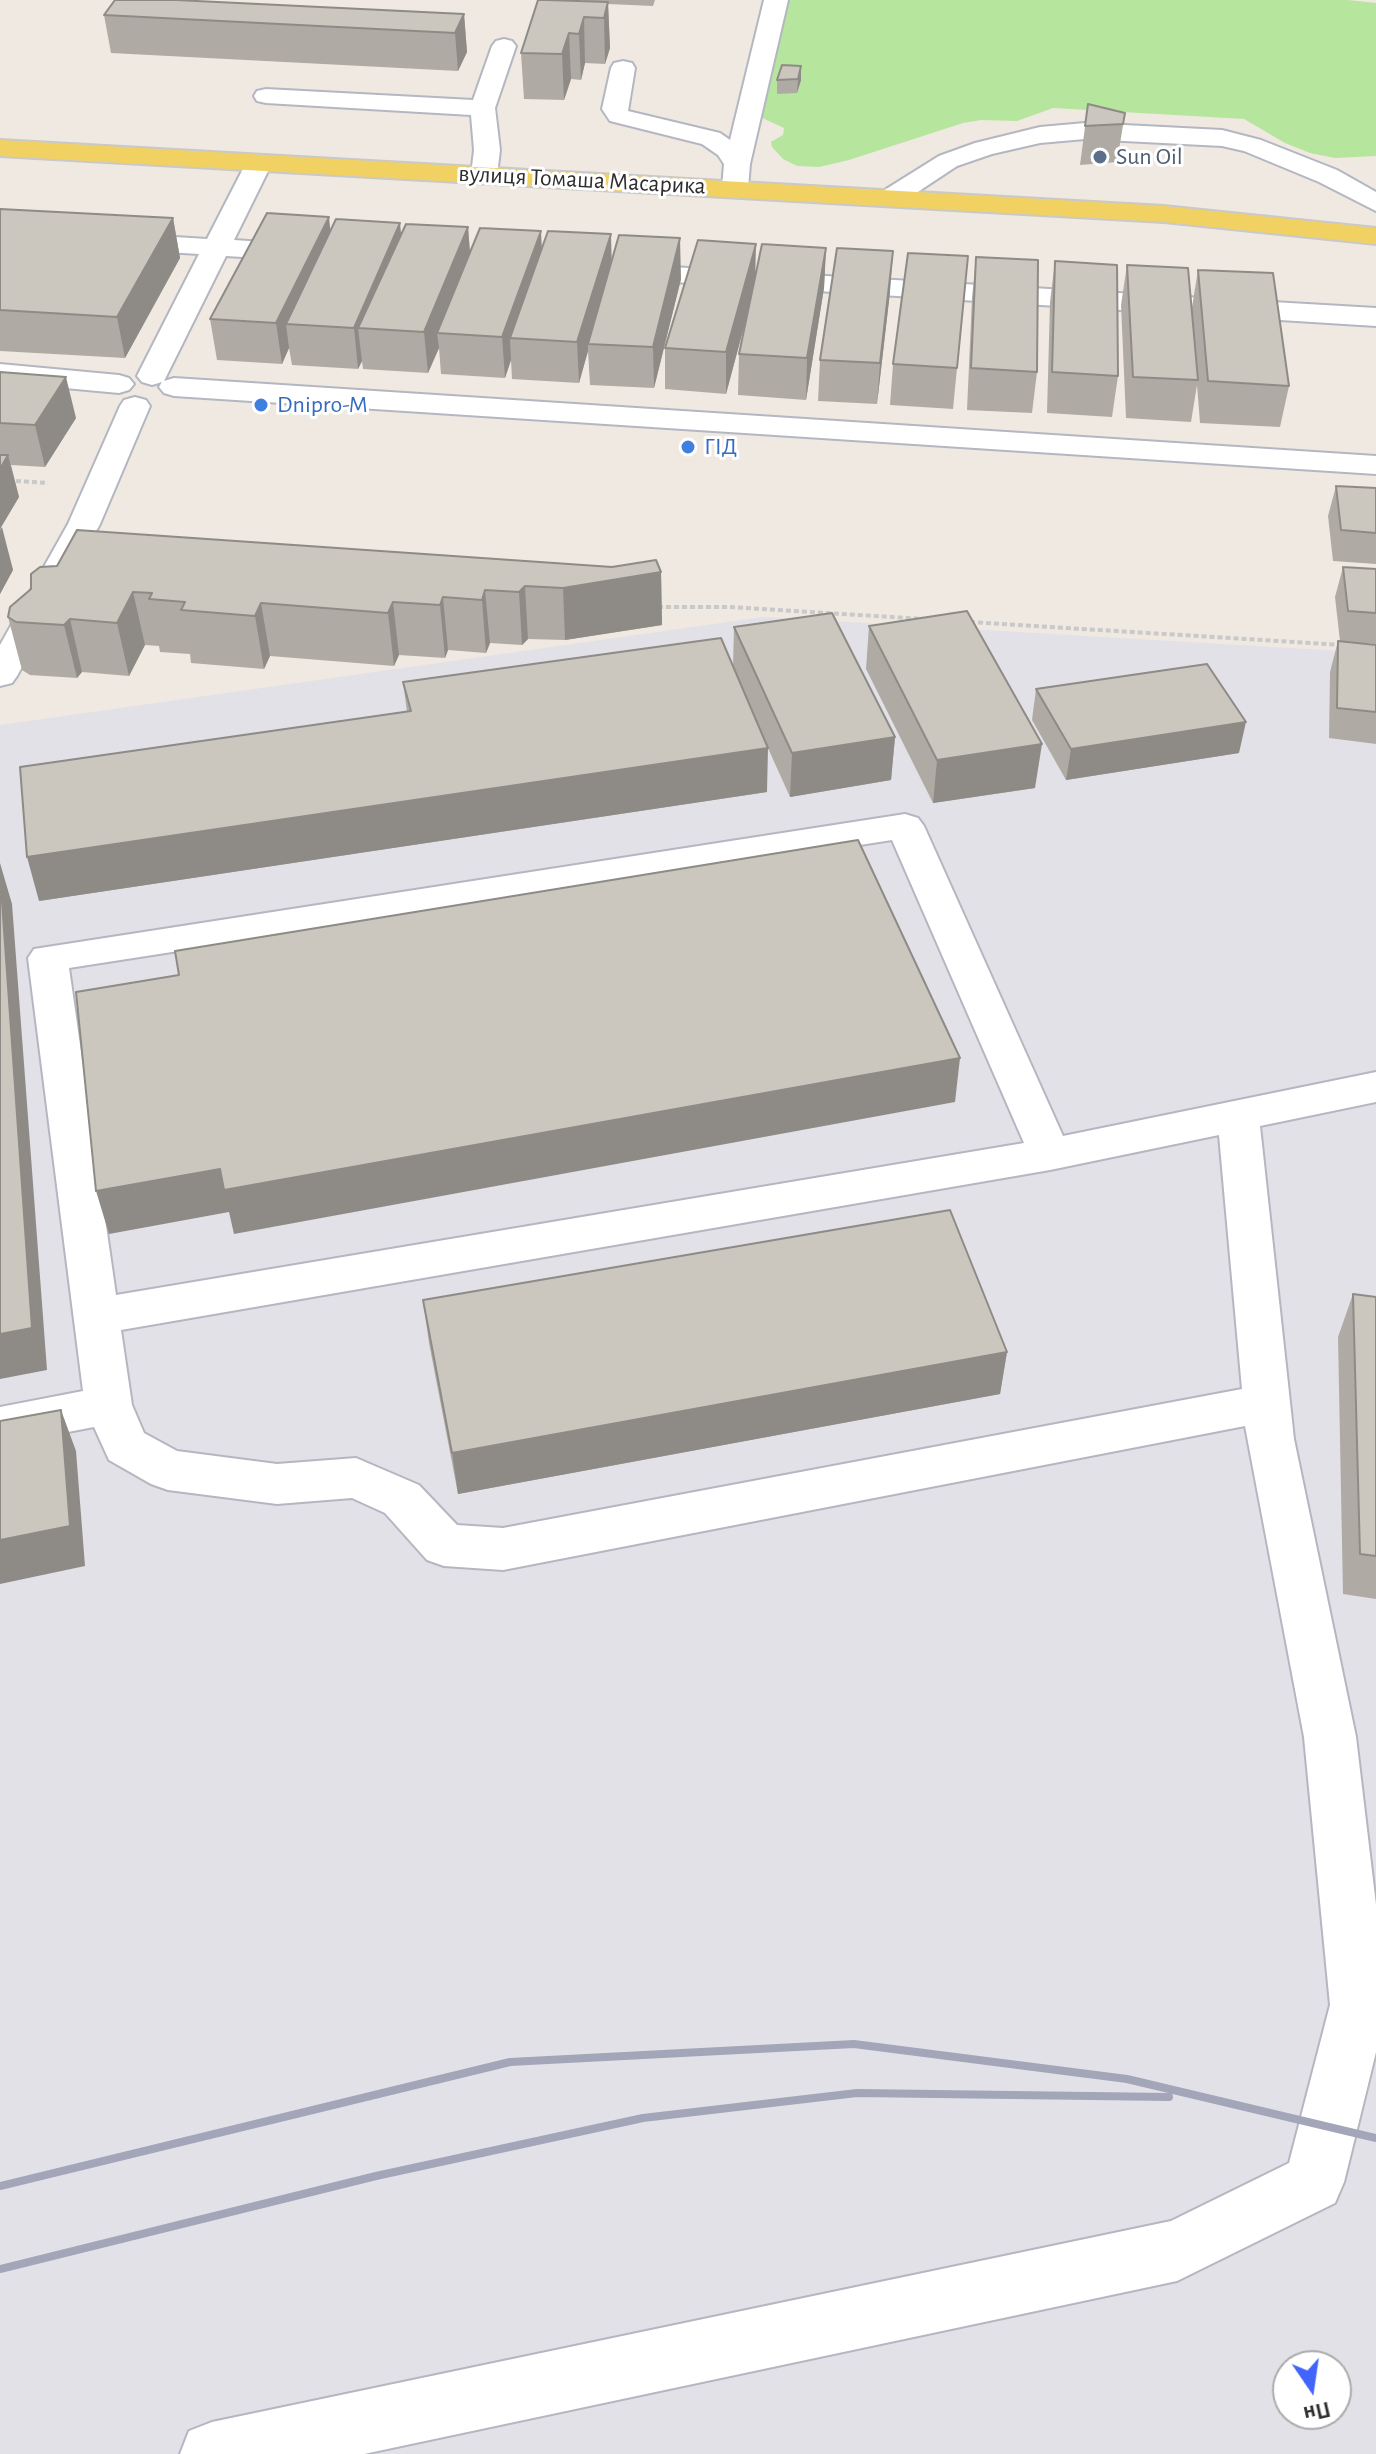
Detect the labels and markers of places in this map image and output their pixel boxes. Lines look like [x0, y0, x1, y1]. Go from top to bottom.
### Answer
place label: Sun Oil [1116, 143, 1183, 171]
marker: Sun Oil [1091, 148, 1109, 166]
place label: Dnipro-M [277, 391, 368, 419]
marker: Dnipro-M [252, 396, 270, 414]
place label: ГІД [704, 433, 737, 461]
marker: ГІД [679, 438, 697, 456]

